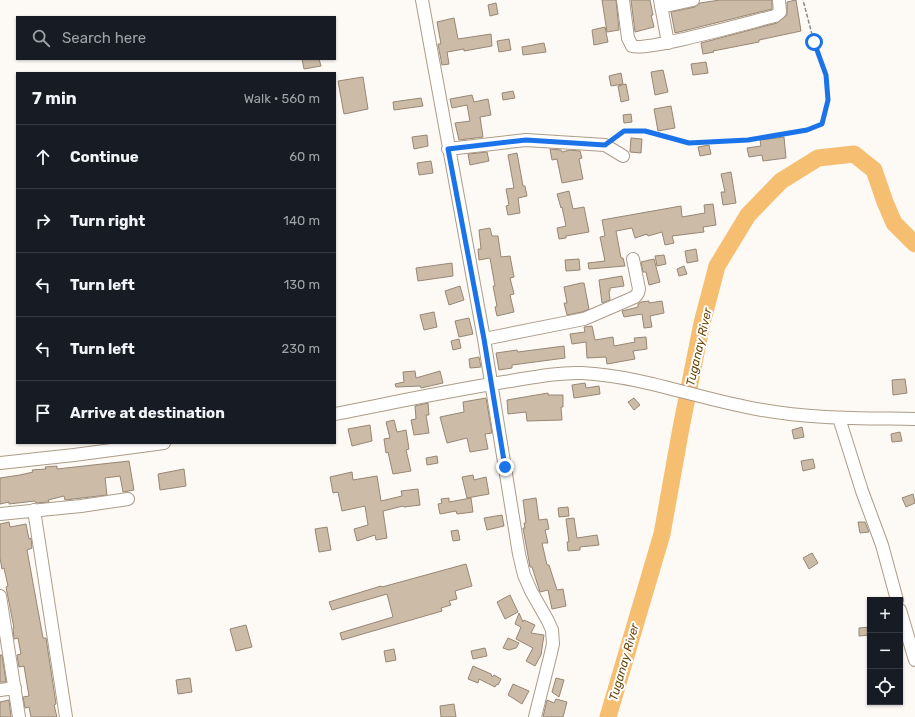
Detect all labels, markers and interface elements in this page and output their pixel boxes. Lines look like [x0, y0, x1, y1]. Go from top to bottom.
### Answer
search box [16, 16, 336, 60]
icon: search [30, 27, 52, 49]
text: Search here [62, 29, 146, 47]
route start [805, 33, 823, 51]
text: 7 min [32, 88, 77, 108]
text: Walk · 560 m [244, 91, 320, 106]
icon: ahead [32, 146, 54, 168]
text: Continue [70, 148, 139, 166]
text: 60 m [289, 149, 320, 164]
icon: right [32, 210, 54, 232]
text: Turn right [70, 212, 145, 230]
text: 140 m [283, 213, 320, 228]
icon: left [32, 274, 54, 296]
text: Turn left [70, 276, 135, 294]
text: 130 m [284, 277, 320, 292]
water label: Tuganay River [683, 306, 715, 387]
icon: left [32, 338, 54, 360]
text: Turn left [70, 340, 135, 358]
text: 230 m [282, 341, 320, 356]
icon: arrive [32, 402, 54, 424]
text: Arrive at destination [70, 404, 225, 422]
route end [496, 458, 514, 476]
map controls [867, 597, 903, 705]
button: + [867, 597, 903, 633]
water label: Tuganay River [606, 621, 642, 702]
button: − [867, 633, 903, 669]
button: locate [867, 669, 903, 705]

